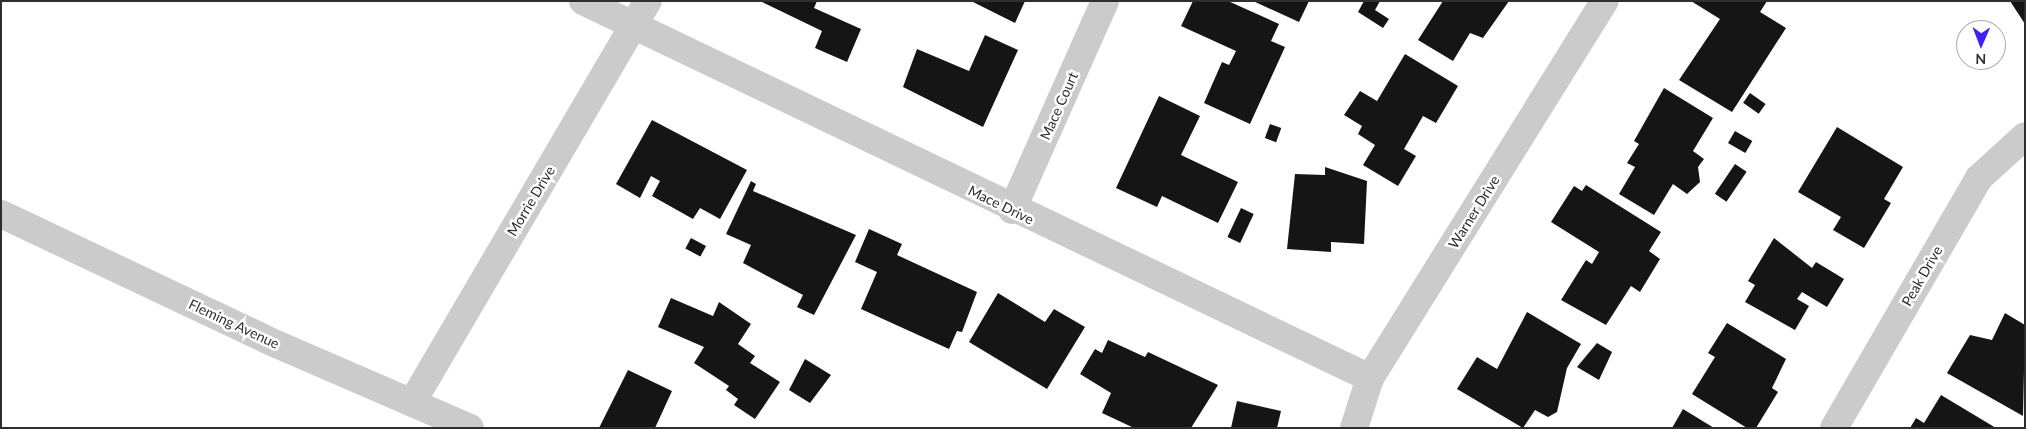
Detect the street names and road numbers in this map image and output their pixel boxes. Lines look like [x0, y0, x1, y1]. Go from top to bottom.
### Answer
street label: Mace Court [1037, 70, 1081, 142]
street label: Morrie Drive [504, 163, 558, 239]
street label: Warner Drive [1445, 172, 1503, 252]
street label: Mace Drive [966, 182, 1036, 228]
street label: Peak Drive [1898, 243, 1946, 309]
street label: Fleming Avenue [186, 296, 282, 352]

